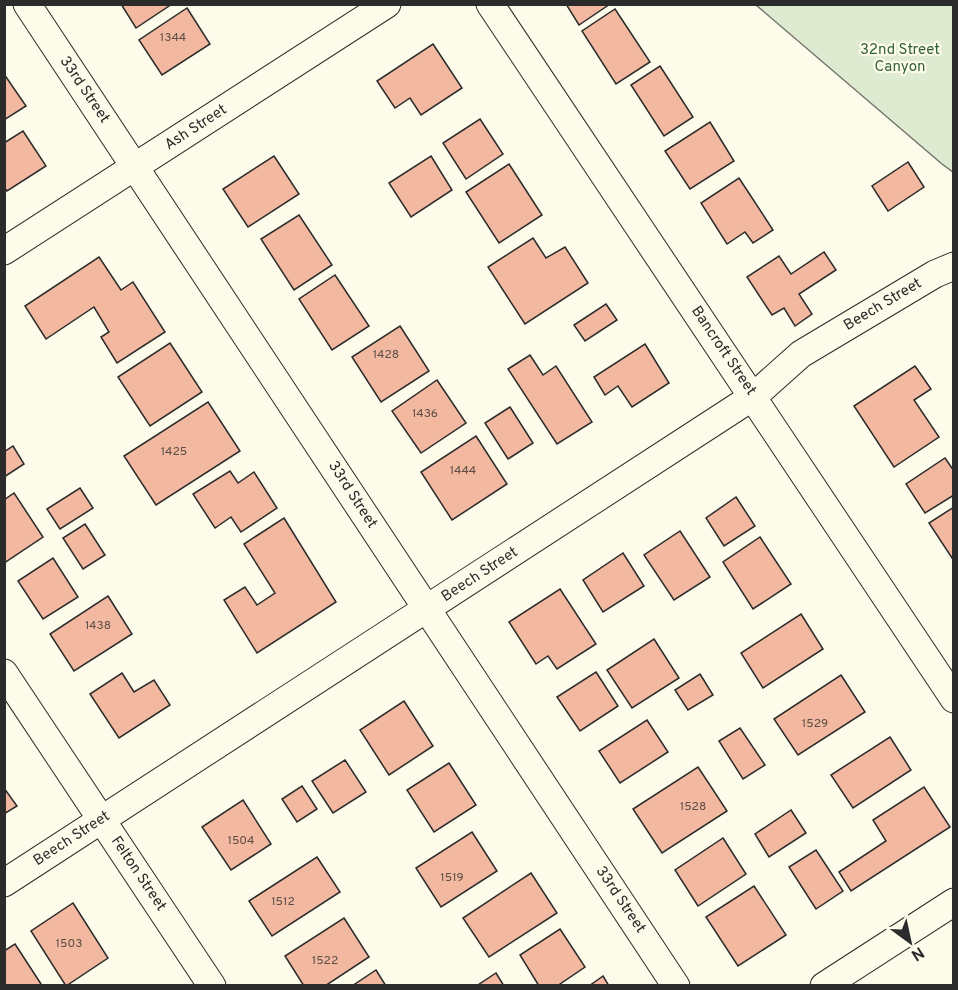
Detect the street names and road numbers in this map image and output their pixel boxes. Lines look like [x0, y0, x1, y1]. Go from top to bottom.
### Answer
street label: 33rd Street [55, 53, 113, 127]
street label: Ash Street [161, 101, 231, 155]
street label: Beech Street [841, 274, 925, 336]
street label: Bancroft Street [686, 303, 760, 399]
street label: 33rd Street [323, 458, 381, 532]
street label: Beech Street [438, 543, 522, 607]
street label: Beech Street [30, 807, 114, 871]
street label: Felton Street [106, 833, 170, 915]
street label: 33rd Street [591, 863, 649, 937]

